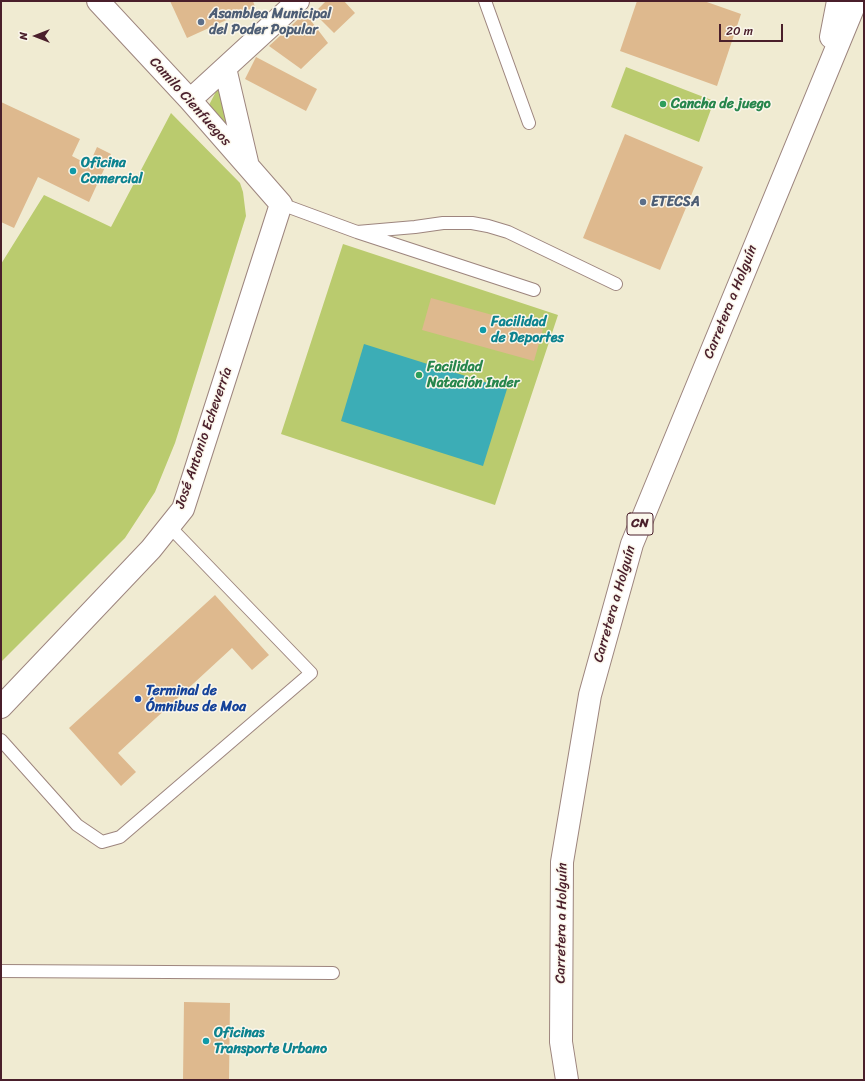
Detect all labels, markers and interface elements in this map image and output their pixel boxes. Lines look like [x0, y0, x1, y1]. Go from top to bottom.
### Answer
place label: Asamblea Municipal del Poder Popular [209, 6, 331, 38]
north arrow [16, 16, 56, 56]
scale bar [721, 16, 785, 42]
marker: Asamblea Municipal del Poder Popular [196, 17, 206, 27]
text: 20 m [726, 20, 753, 42]
text: N [14, 32, 33, 40]
street label: Camilo Cienfuegos [146, 54, 234, 150]
place label: Cancha de juego [671, 96, 771, 112]
marker: Cancha de juego [658, 99, 668, 109]
place label: Oficina Comercial [81, 155, 142, 188]
marker: Oficina Comercial [68, 166, 78, 176]
place label: ETECSA [651, 194, 700, 210]
marker: ETECSA [638, 197, 648, 207]
street label: Carretera a Holguín [701, 243, 761, 361]
place label: Facilidad de Deportes [491, 314, 564, 346]
marker: Facilidad de Deportes [478, 325, 488, 335]
place label: Facilidad Natación Inder [427, 359, 519, 392]
street label: José Antonio Echeverría [172, 365, 236, 511]
marker: Facilidad Natación Inder [414, 370, 424, 380]
road number: CN [627, 513, 653, 535]
street label: Carretera a Holguín [590, 544, 640, 664]
place label: Terminal de Ómnibus de Moa [146, 683, 246, 716]
marker: Terminal de Ómnibus de Moa [133, 694, 143, 704]
street label: Carretera a Holguín [553, 862, 571, 984]
place label: Oficinas Transporte Urbano [214, 1025, 327, 1058]
marker: Oficinas Transporte Urbano [201, 1036, 211, 1046]

